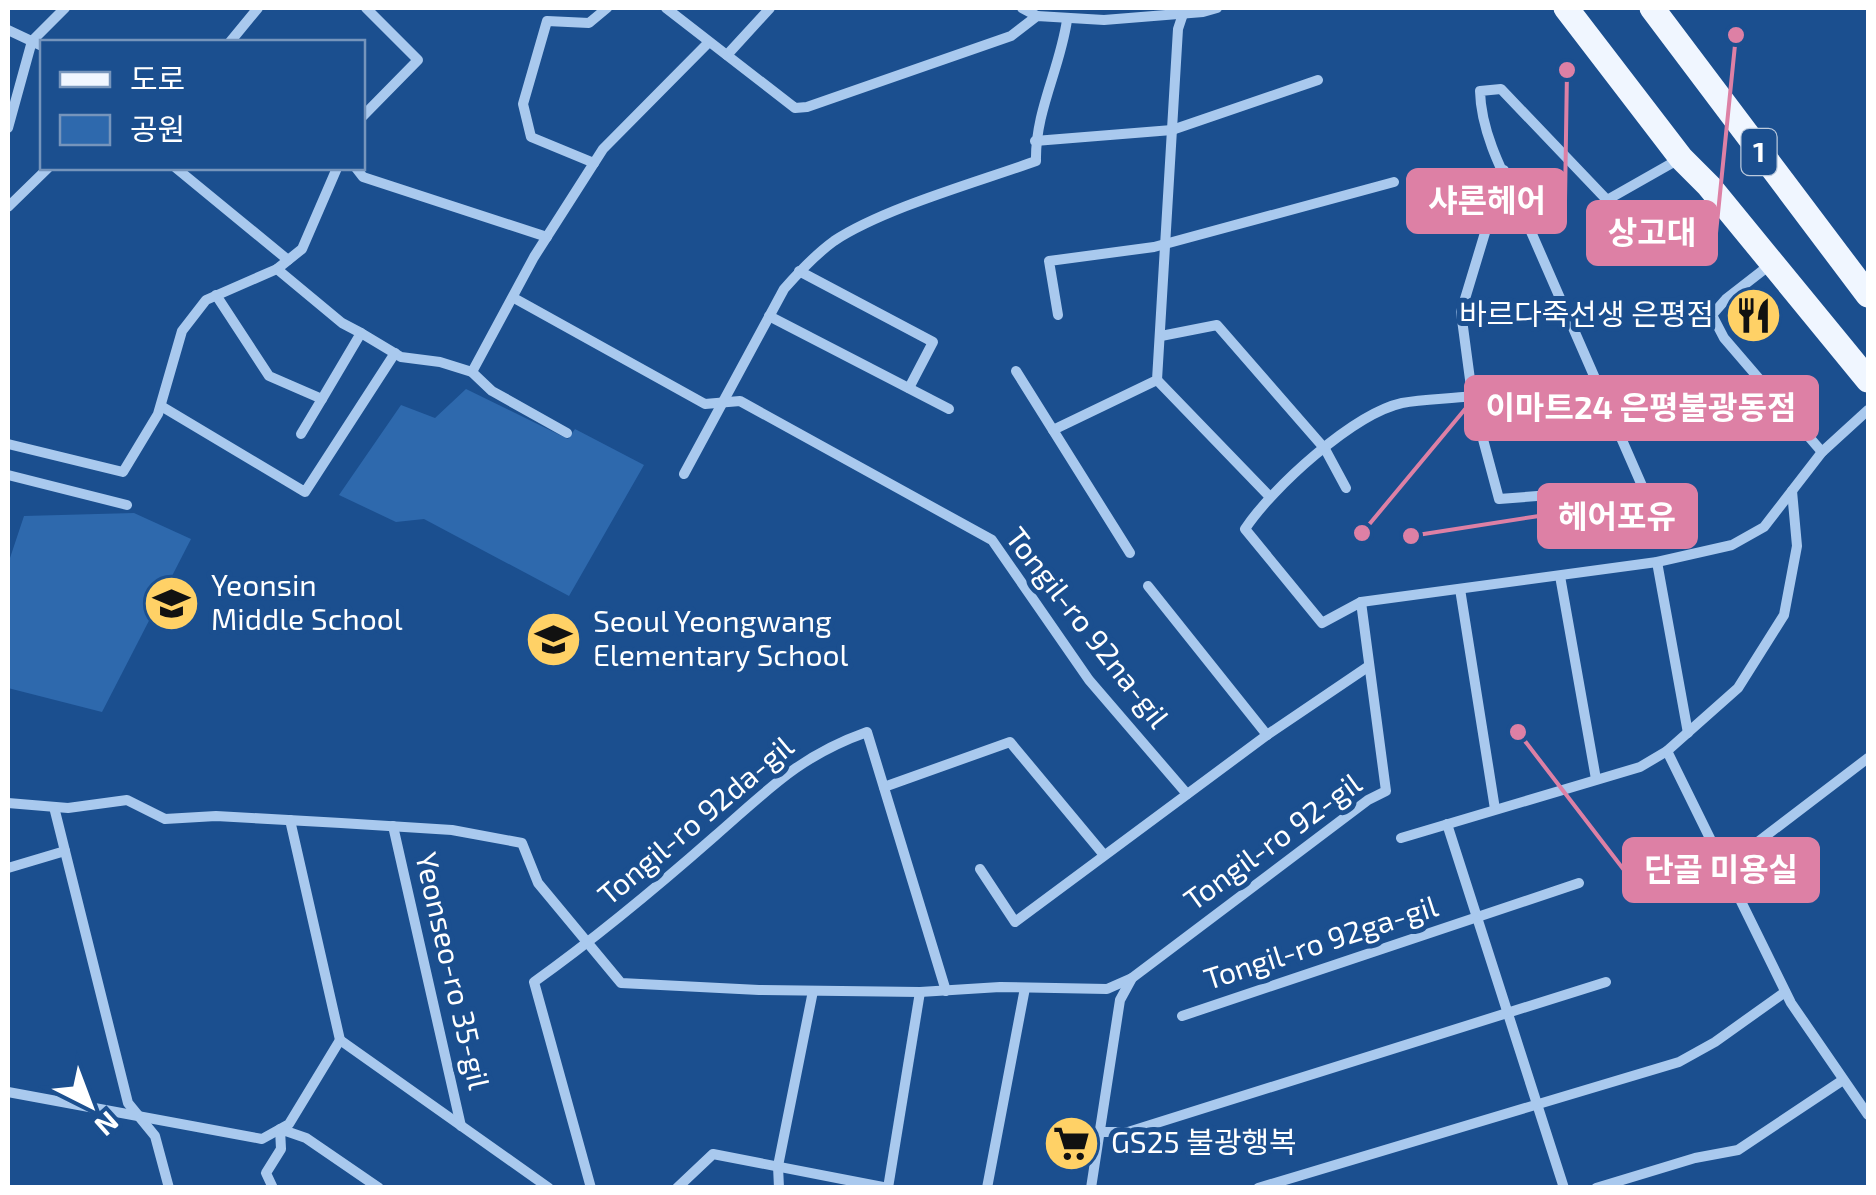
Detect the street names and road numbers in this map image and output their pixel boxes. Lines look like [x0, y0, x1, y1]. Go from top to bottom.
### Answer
road number: 1 [1742, 129, 1776, 175]
street label: Tongil-ro 92na-gil [999, 519, 1178, 734]
street label: Tongil-ro 92da-gil [590, 727, 800, 912]
street label: Tongil-ro 92-gil [1176, 764, 1368, 917]
street label: Yeonseo-ro 35-gil [409, 848, 499, 1093]
street label: Tongil-ro 92ga-gil [1199, 886, 1442, 996]

